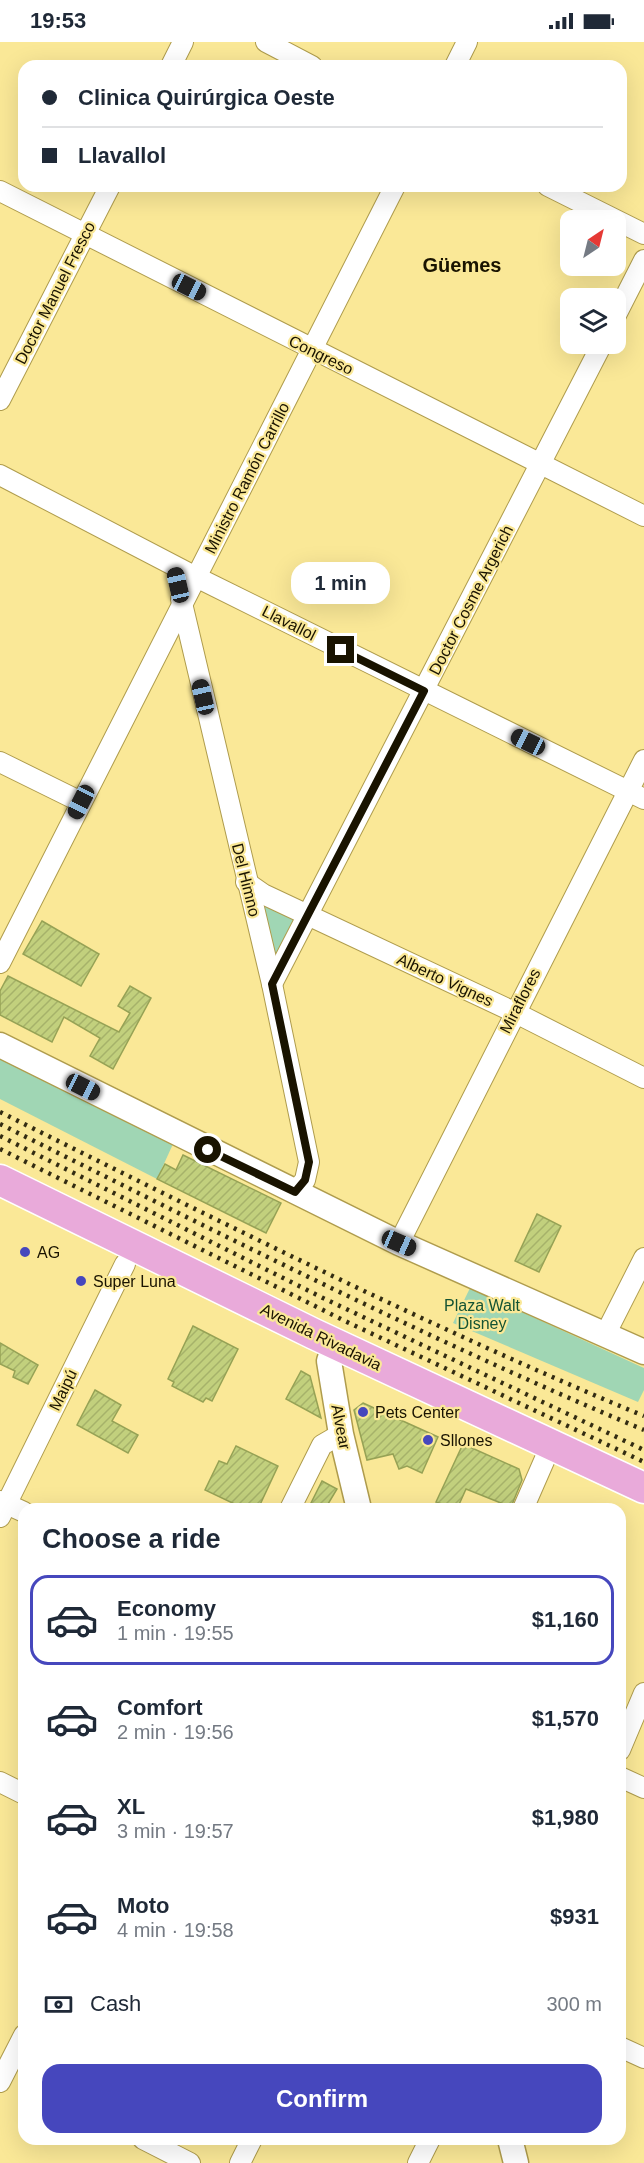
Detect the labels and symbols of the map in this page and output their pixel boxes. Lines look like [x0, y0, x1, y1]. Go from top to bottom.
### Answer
north arrow [560, 210, 626, 276]
street label: Doctor Manuel Fresco [12, 219, 98, 367]
district label: Güemes [423, 254, 501, 276]
car [169, 271, 209, 303]
street label: Congreso [286, 332, 356, 378]
street label: Ministro Ramón Carrillo [201, 400, 293, 556]
street label: Doctor Cosme Argerich [426, 522, 516, 678]
callout: 1 min [292, 563, 391, 605]
car [165, 565, 191, 605]
street label: Llavallol [259, 602, 319, 644]
route end [327, 636, 354, 663]
car [190, 677, 216, 717]
car [508, 726, 548, 758]
car [65, 782, 97, 822]
street label: Del Himno [229, 842, 263, 918]
street label: Alberto Vignes [394, 950, 496, 1010]
street label: Miraflores [496, 966, 544, 1036]
car [63, 1071, 103, 1103]
route start [194, 1136, 221, 1163]
car [379, 1227, 419, 1259]
place label: AG [37, 1244, 60, 1261]
marker: AG [18, 1245, 32, 1259]
place label: Super Luna [93, 1273, 176, 1290]
marker: Super Luna [74, 1274, 88, 1288]
park label: Plaza Walt Disney [444, 1297, 520, 1332]
street label: Avenida Rivadavia [258, 1300, 384, 1374]
street label: Maipú [46, 1367, 80, 1413]
street label: Alvear [328, 1403, 354, 1452]
place label: Pets Center [375, 1404, 460, 1421]
marker: Pets Center [356, 1405, 370, 1419]
place label: Sllones [440, 1432, 492, 1449]
marker: Sllones [421, 1433, 435, 1447]

